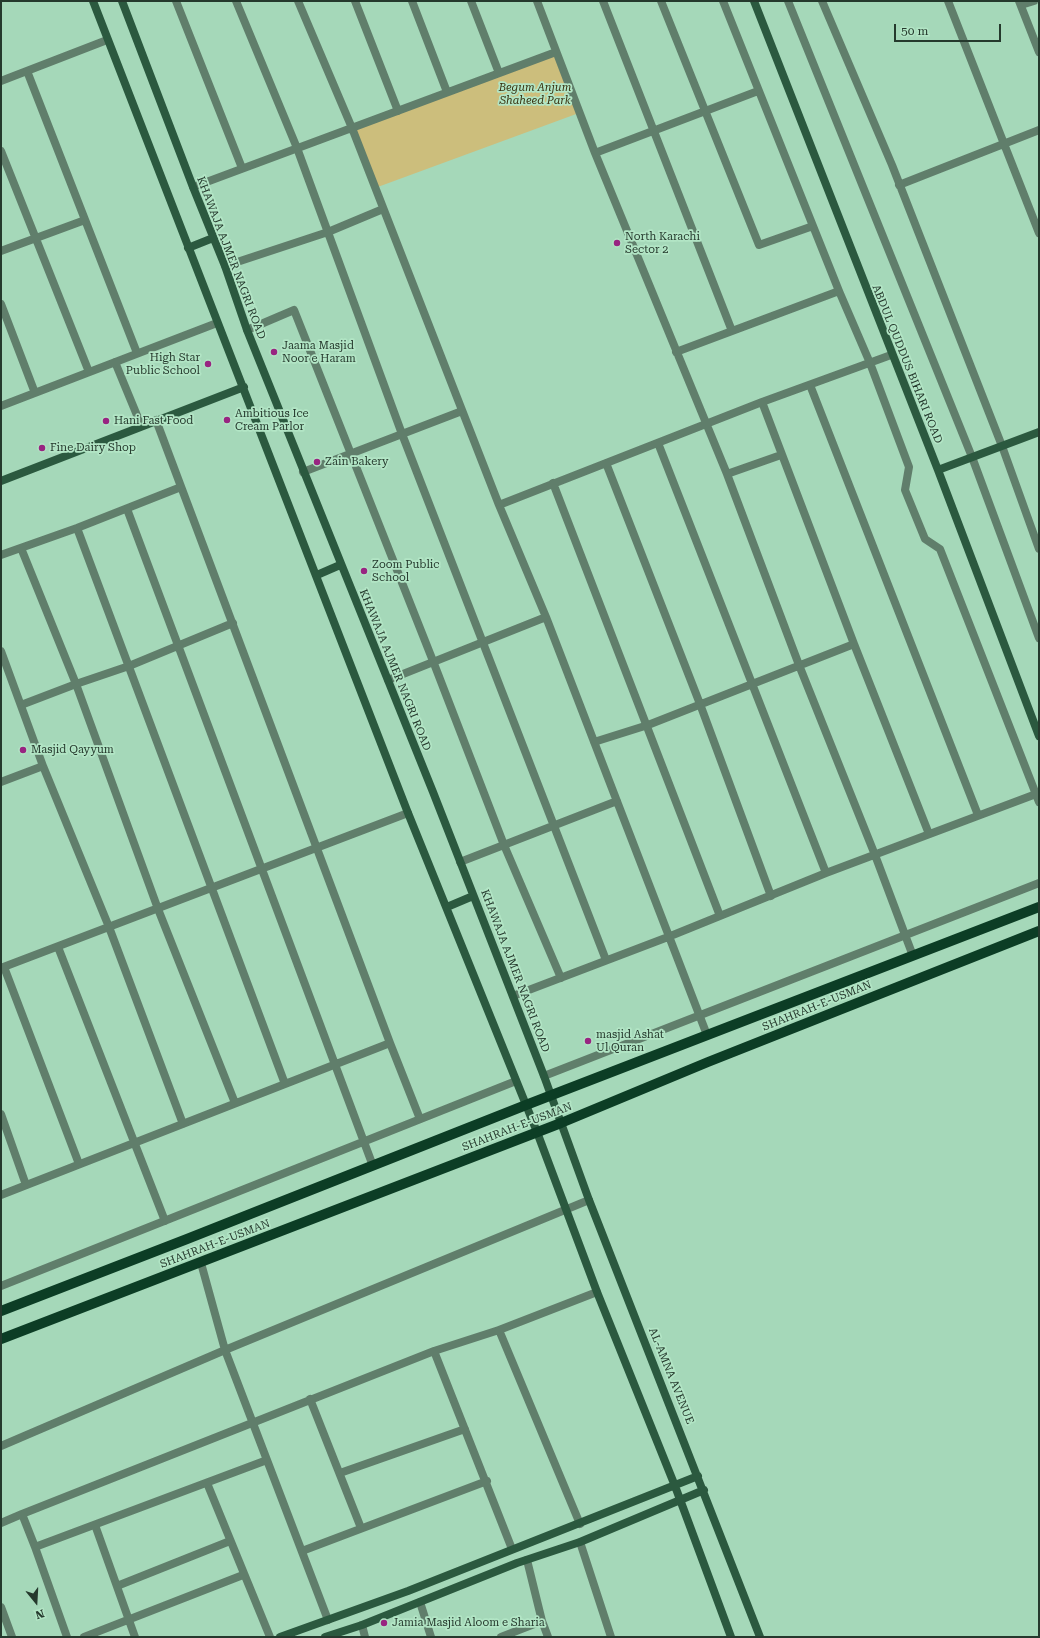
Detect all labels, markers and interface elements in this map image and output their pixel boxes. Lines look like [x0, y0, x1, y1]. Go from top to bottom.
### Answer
scale bar [896, 16, 1003, 42]
text: 50 m [901, 24, 928, 38]
park label: Begum Anjum Shaheed Park [499, 81, 571, 107]
street label: KHAWAJA AJMER NAGRI ROAD [194, 175, 268, 341]
place label: North Karachi Sector 2 [625, 230, 700, 256]
marker: North Karachi Sector 2 [612, 238, 622, 248]
street label: ABDUL QUDDUS BIHARI ROAD [869, 283, 945, 445]
place label: Jaama Masjid Noor e Haram [282, 339, 356, 365]
marker: Jaama Masjid Noor e Haram [269, 347, 279, 357]
place label: High Star Public School [126, 351, 200, 377]
marker: High Star Public School [203, 359, 213, 369]
place label: Ambitious Ice Cream Parlor [235, 407, 309, 433]
place label: Hani Fast Food [114, 414, 193, 428]
marker: Ambitious Ice Cream Parlor [222, 415, 232, 425]
marker: Hani Fast Food [101, 416, 111, 426]
place label: Fine Dairy Shop [50, 441, 136, 455]
marker: Fine Dairy Shop [37, 443, 47, 453]
place label: Zain Bakery [325, 455, 388, 469]
marker: Zain Bakery [312, 457, 322, 467]
place label: Zoom Public School [372, 558, 440, 584]
marker: Zoom Public School [359, 566, 369, 576]
street label: KHAWAJA AJMER NAGRI ROAD [356, 587, 434, 753]
place label: Masjid Qayyum [31, 743, 114, 757]
marker: Masjid Qayyum [18, 745, 28, 755]
street label: KHAWAJA AJMER NAGRI ROAD [478, 888, 552, 1054]
street label: SHAHRAH-E-USMAN [760, 978, 874, 1034]
place label: masjid Ashat Ul Quran [596, 1028, 664, 1054]
marker: masjid Ashat Ul Quran [583, 1036, 593, 1046]
street label: SHAHRAH-E-USMAN [460, 1100, 574, 1154]
street label: SHAHRAH-E-USMAN [158, 1217, 272, 1271]
street label: AL-AMNA AVENUE [646, 1326, 696, 1426]
north arrow [16, 1582, 56, 1622]
text: N [34, 1606, 46, 1621]
place label: Jamia Masjid Aloom e Sharia [392, 1616, 545, 1630]
marker: Jamia Masjid Aloom e Sharia [379, 1618, 389, 1628]

